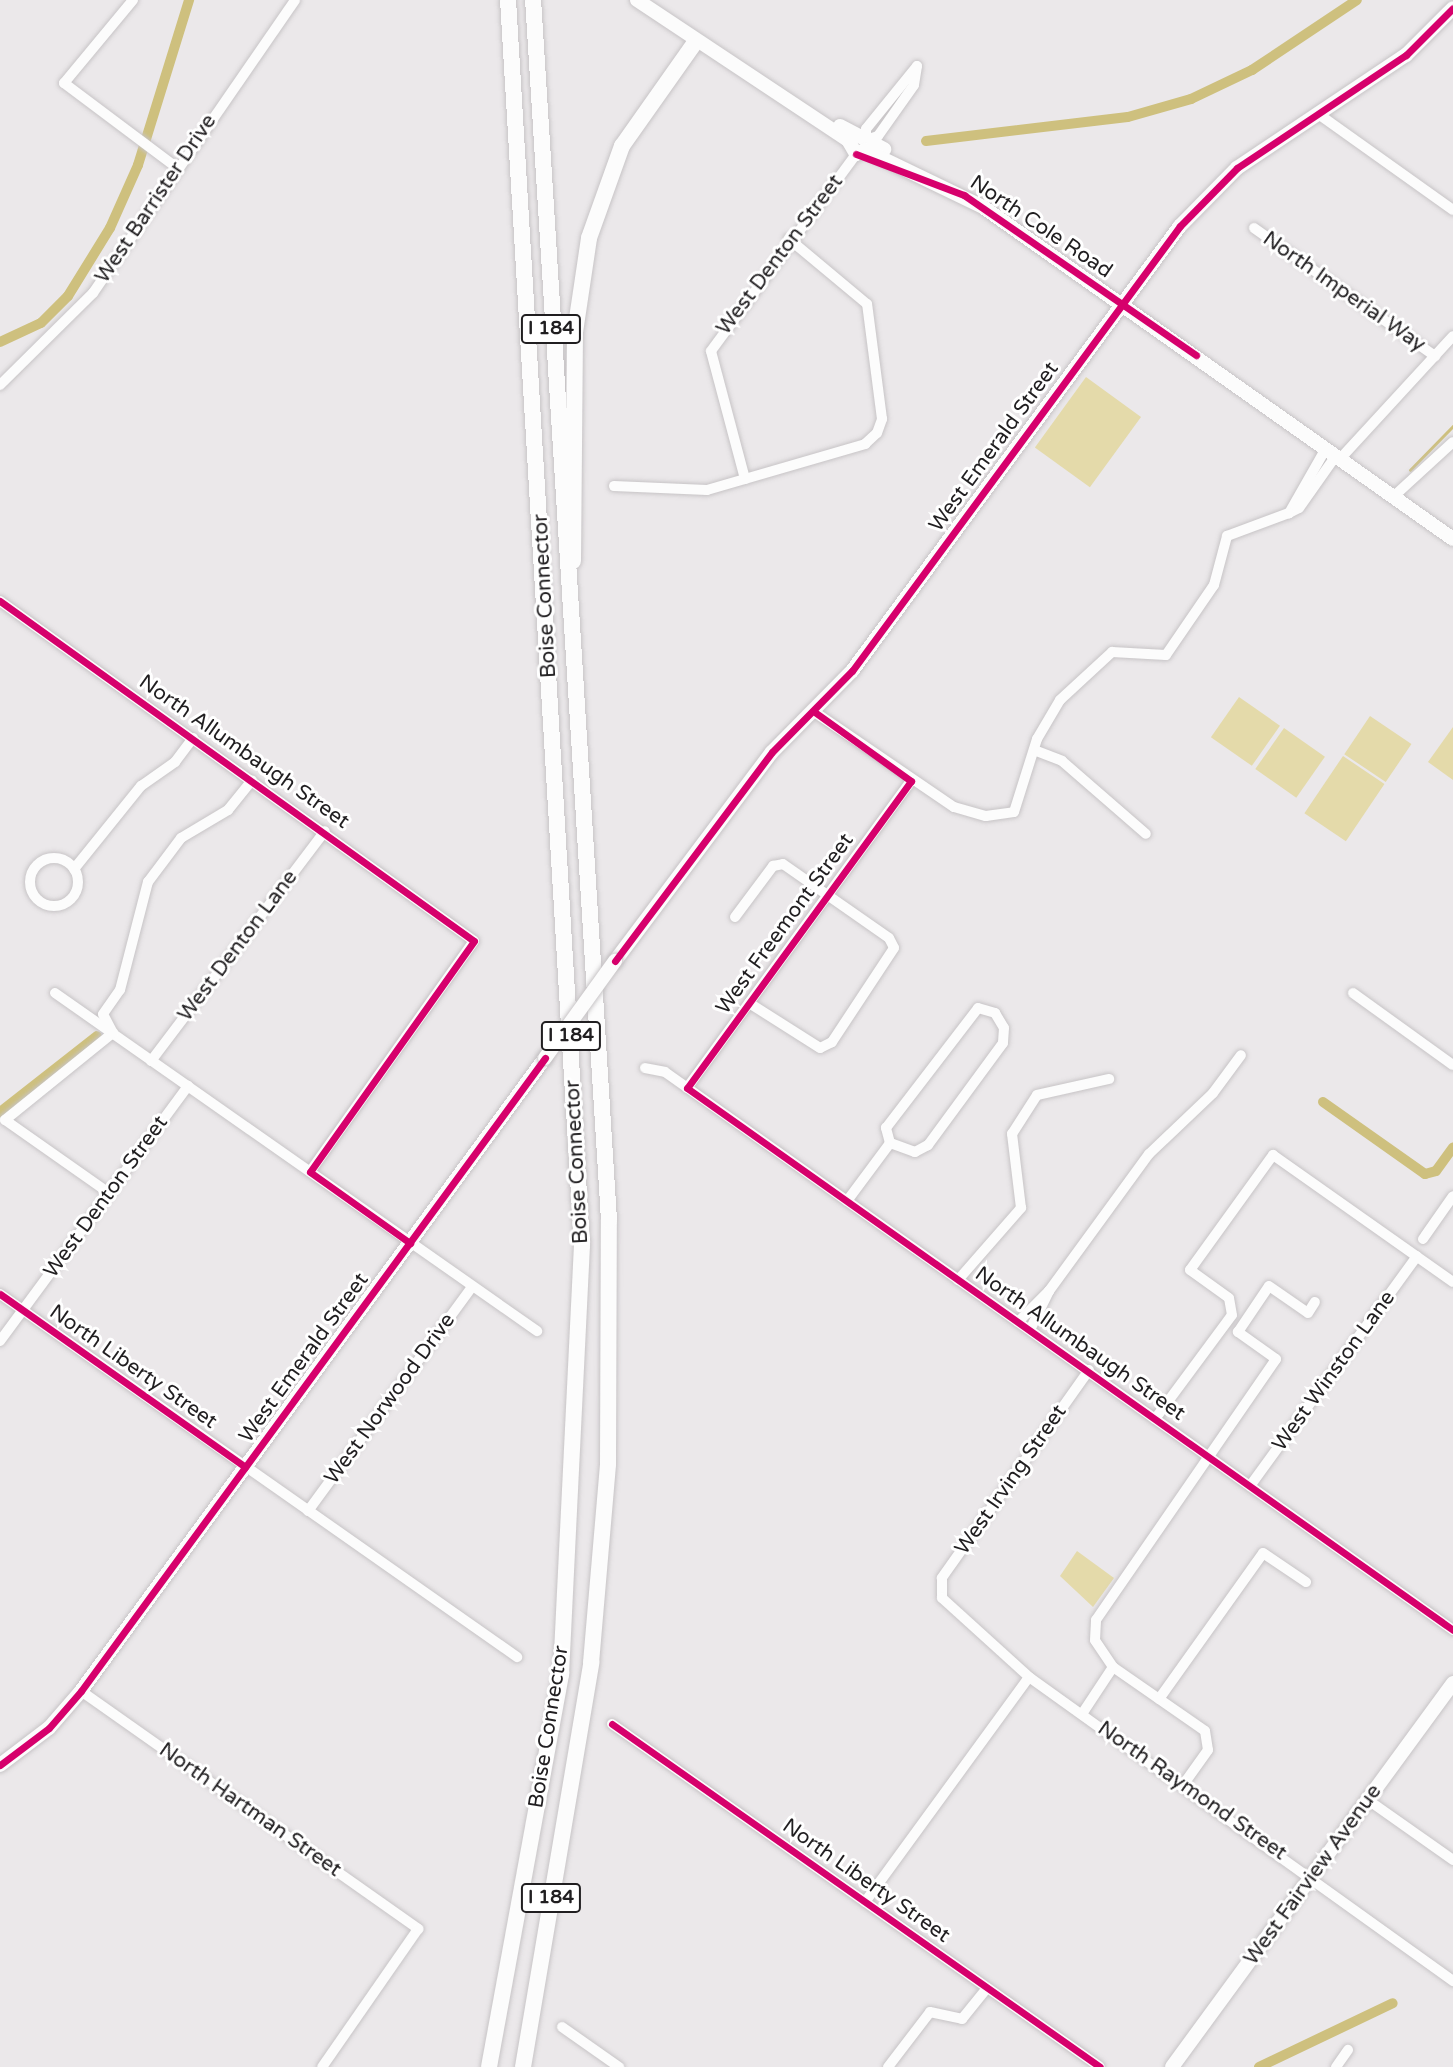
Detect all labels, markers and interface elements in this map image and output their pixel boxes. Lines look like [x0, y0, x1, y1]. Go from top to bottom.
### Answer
street label: West Barrister Drive [90, 110, 222, 288]
street label: West Denton Street [711, 170, 849, 340]
street label: North Cole Road [965, 170, 1117, 284]
street label: North Imperial Way [1258, 226, 1430, 358]
road number: I 184 [520, 314, 582, 344]
street label: West Emerald Street [924, 357, 1064, 537]
street label: Boise Connector [528, 513, 562, 679]
street label: North Allumbaugh Street [134, 670, 354, 834]
street label: West Freemont Street [711, 829, 859, 1019]
street label: West Denton Lane [173, 865, 303, 1027]
road number: I 184 [540, 1020, 602, 1052]
street label: Boise Connector [560, 1079, 594, 1245]
street label: West Denton Street [39, 1111, 173, 1283]
street label: North Allumbaugh Street [970, 1262, 1190, 1426]
street label: West Emerald Street [234, 1268, 374, 1448]
street label: West Winston Lane [1267, 1286, 1401, 1456]
street label: North Liberty Street [44, 1300, 222, 1434]
street label: West Norwood Drive [319, 1308, 461, 1490]
street label: West Irving Street [950, 1400, 1072, 1560]
street label: Boise Connector [524, 1644, 574, 1810]
street label: North Raymond Street [1093, 1716, 1291, 1866]
street label: North Hartman Street [154, 1738, 346, 1882]
street label: West Fairview Avenue [1239, 1780, 1387, 1970]
street label: North Liberty Street [777, 1814, 955, 1948]
road number: I 184 [520, 1882, 582, 1914]

